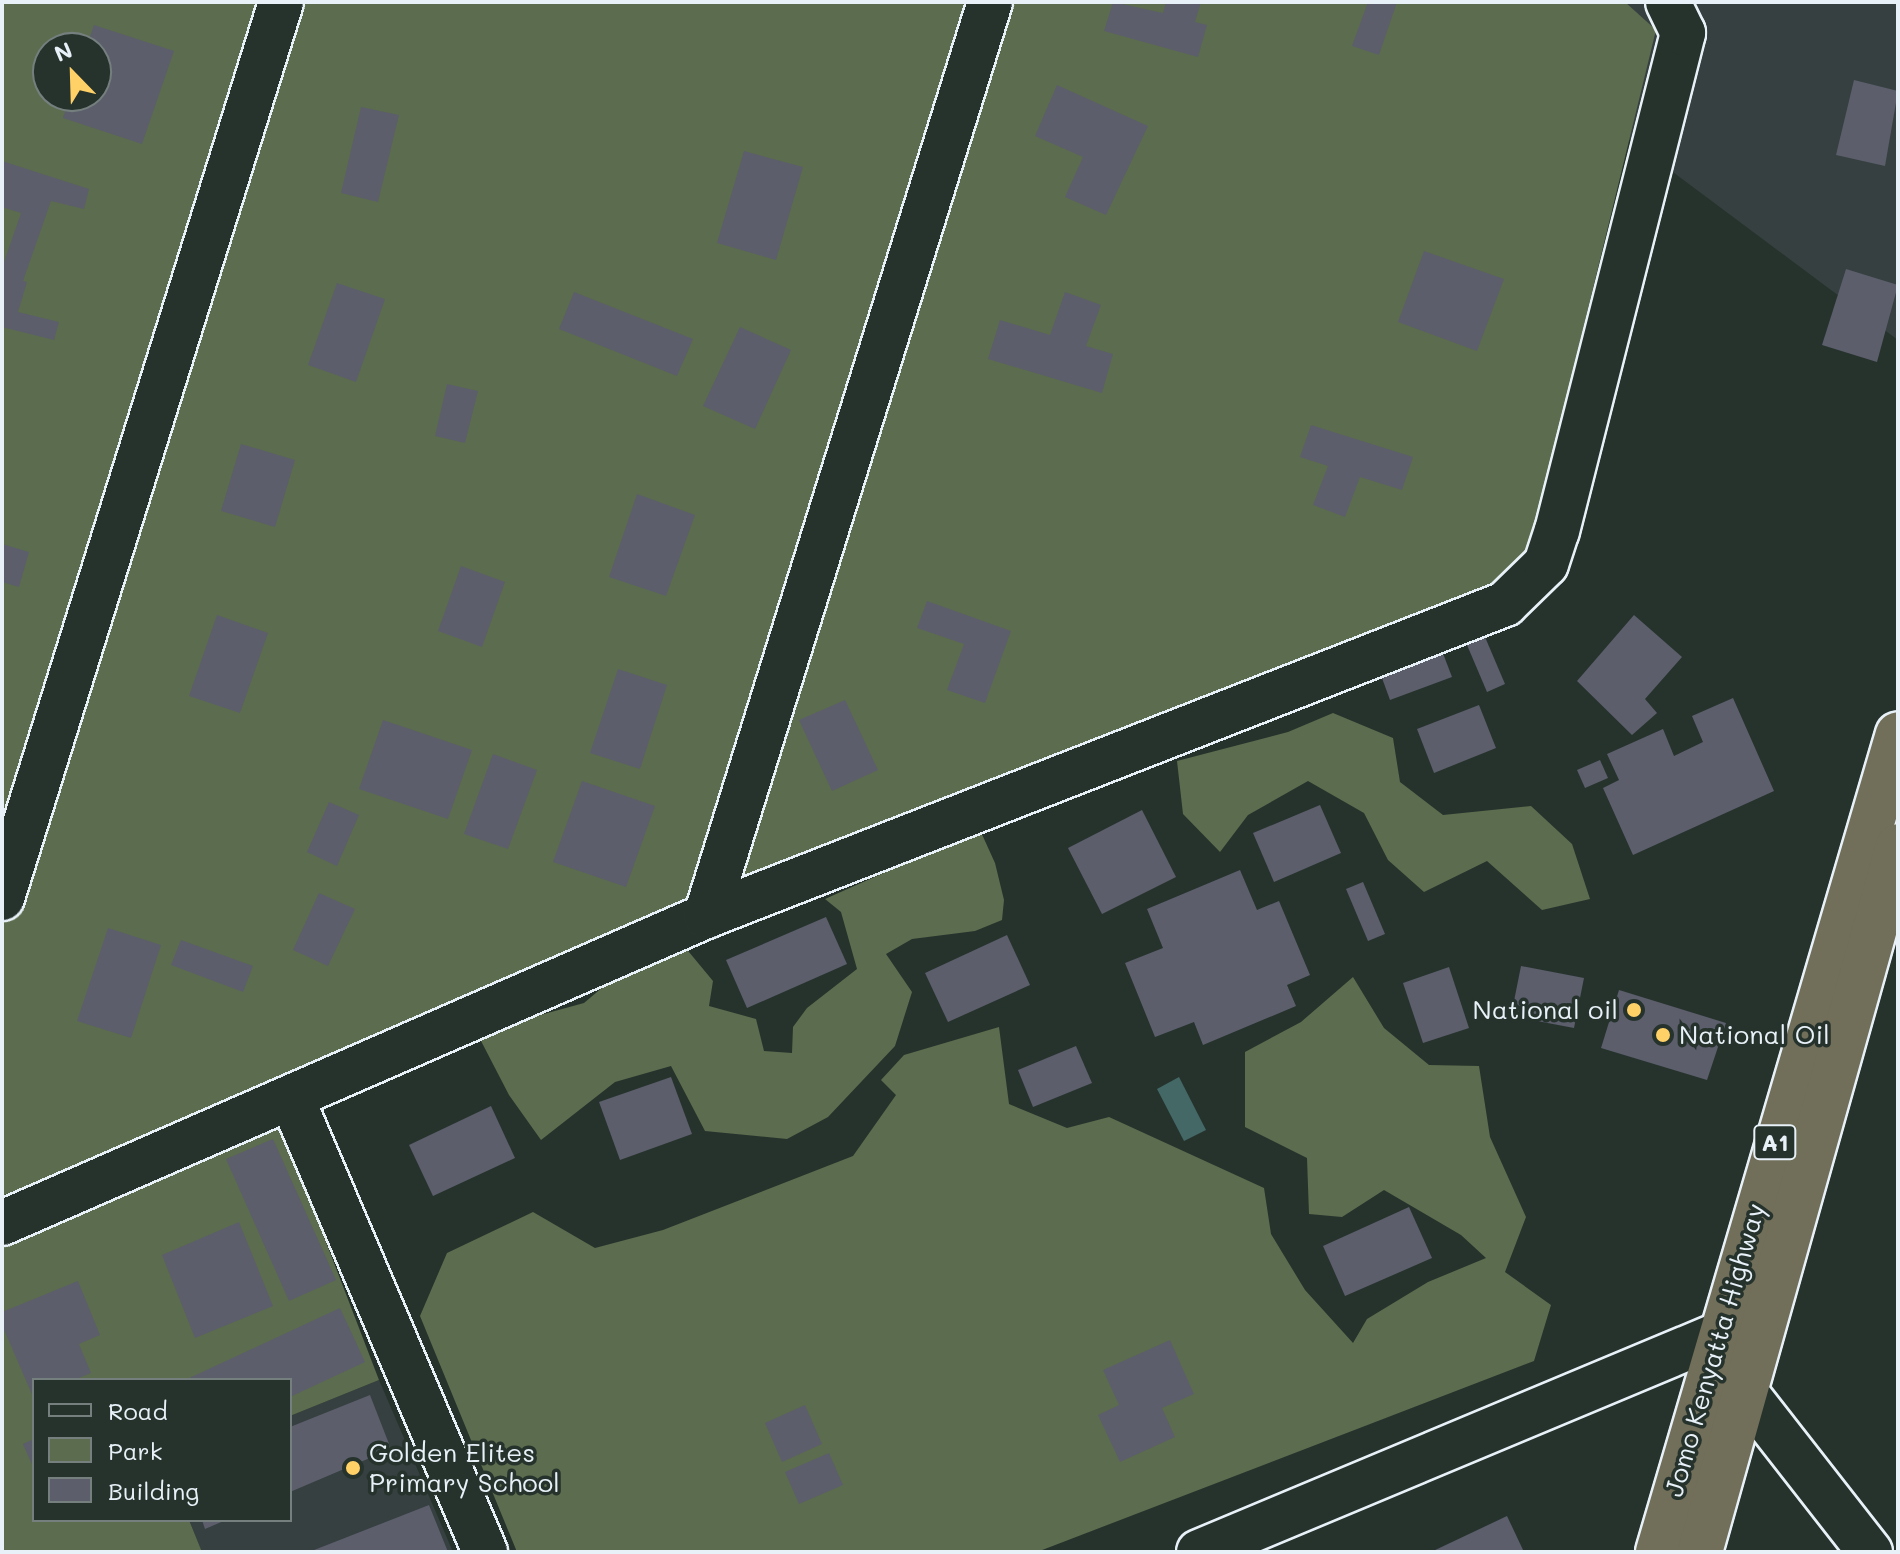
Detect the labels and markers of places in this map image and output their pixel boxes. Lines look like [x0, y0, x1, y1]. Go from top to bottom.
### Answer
place label: National oil [1472, 994, 1618, 1026]
marker: National oil [1625, 1001, 1643, 1019]
place label: National Oil [1679, 1019, 1830, 1051]
marker: National Oil [1654, 1026, 1672, 1044]
place label: Golden Elites Primary School [369, 1437, 560, 1498]
marker: Golden Elites Primary School [344, 1459, 362, 1477]

